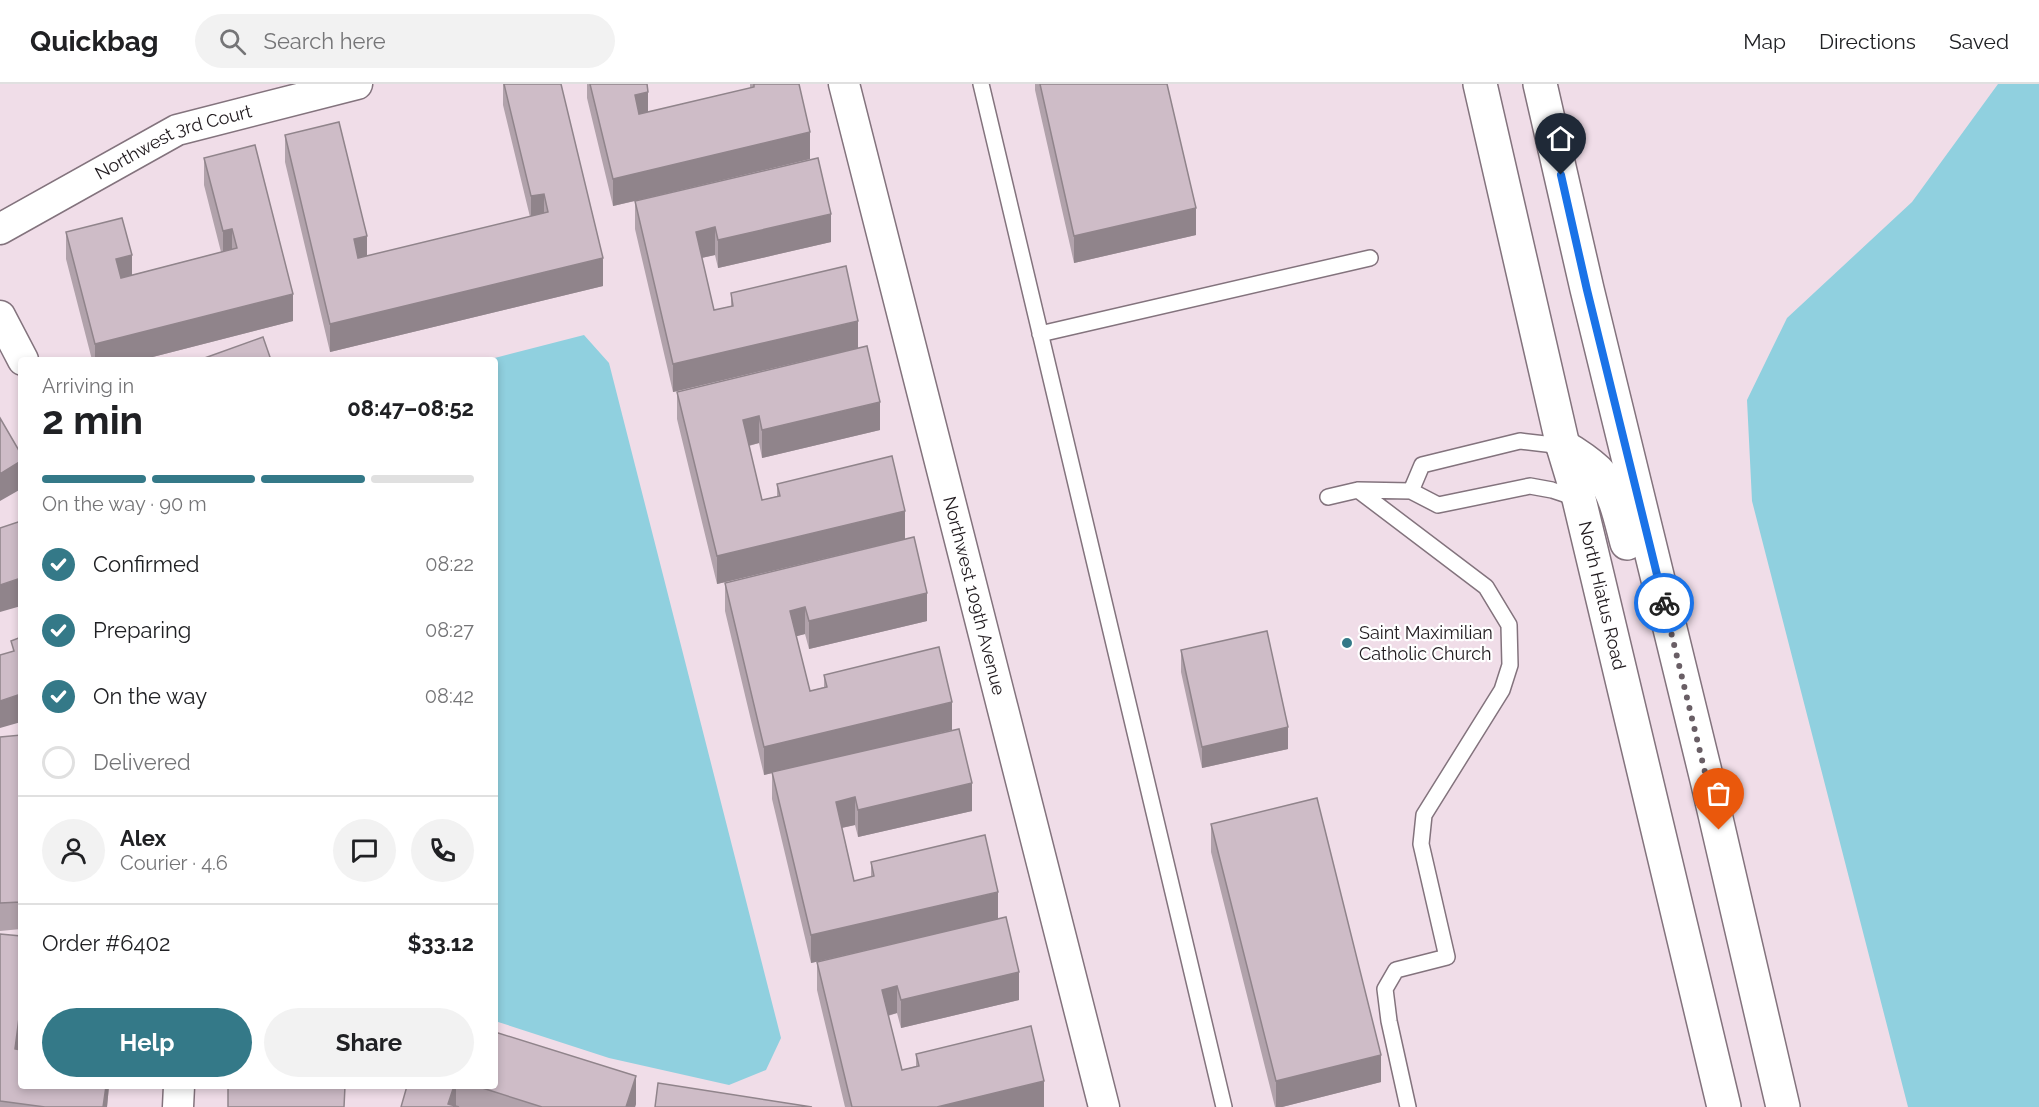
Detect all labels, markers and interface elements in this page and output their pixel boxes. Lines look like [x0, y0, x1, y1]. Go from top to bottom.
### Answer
search box [195, 14, 615, 68]
text: Quickbag [30, 25, 159, 58]
icon: search [216, 25, 249, 58]
text: Search here [264, 28, 386, 54]
text: Map [1743, 29, 1786, 54]
text: Directions [1819, 29, 1916, 54]
text: Saved [1949, 29, 2009, 54]
street label: Northwest 3rd Court [91, 100, 254, 184]
pin [1535, 113, 1586, 175]
icon: home [1544, 122, 1577, 155]
text: Arriving in [42, 374, 134, 398]
text: 08:47–08:52 [347, 395, 474, 421]
text: 2 min [42, 397, 143, 443]
text: On the way · 90 m [42, 492, 207, 516]
street label: Northwest 109th Avenue [939, 494, 1010, 698]
street label: North Hiatus Road [1575, 519, 1630, 672]
icon: check [42, 548, 75, 581]
text: Confirmed [93, 551, 200, 577]
text: 08:22 [425, 552, 474, 576]
courier [1634, 573, 1694, 633]
icon: bike [1648, 587, 1681, 620]
icon: check [42, 614, 75, 647]
text: Preparing [93, 617, 191, 643]
text: 08:27 [425, 618, 474, 642]
place label: Saint Maximilian Catholic Church [1359, 622, 1493, 664]
marker: Saint Maximilian Catholic Church [1340, 636, 1354, 650]
icon: check [42, 680, 75, 713]
text: On the way [93, 683, 207, 709]
text: 08:42 [425, 684, 474, 708]
text: Delivered [93, 749, 191, 775]
pin [1693, 768, 1744, 830]
icon: bag [1702, 777, 1735, 810]
button: person [42, 819, 105, 882]
button: chat [333, 819, 396, 882]
button: phone [411, 819, 474, 882]
text: Alex [120, 825, 166, 851]
text: Courier · 4.6 [120, 851, 228, 875]
text: Order #6402 [42, 930, 170, 956]
text: $33.12 [407, 930, 474, 956]
button: Help [42, 1008, 252, 1077]
button: Share [264, 1008, 474, 1077]

